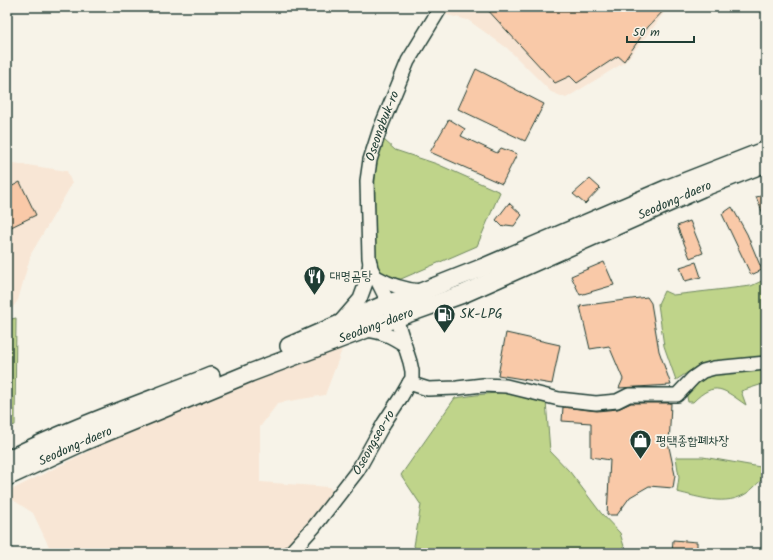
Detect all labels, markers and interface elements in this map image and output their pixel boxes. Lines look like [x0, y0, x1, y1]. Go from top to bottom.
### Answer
scale bar [627, 18, 694, 44]
text: 50 m [633, 23, 660, 42]
street label: Oseongbuk-ro [360, 87, 405, 164]
street label: Seodong-daero [634, 175, 715, 226]
restaurant icon: 대명곰탕 [302, 263, 328, 296]
place label: 대명곰탕 [330, 266, 372, 287]
fuel station icon: SK-LPG [431, 301, 457, 334]
street label: Seodong-daero [335, 302, 417, 349]
place label: SK-LPG [460, 304, 503, 325]
street label: Oseongseo-ro [347, 406, 400, 480]
street label: Seodong-daero [35, 421, 116, 472]
shop icon: 평택종합폐차장 [628, 428, 654, 461]
place label: 평택종합폐차장 [656, 431, 729, 452]

